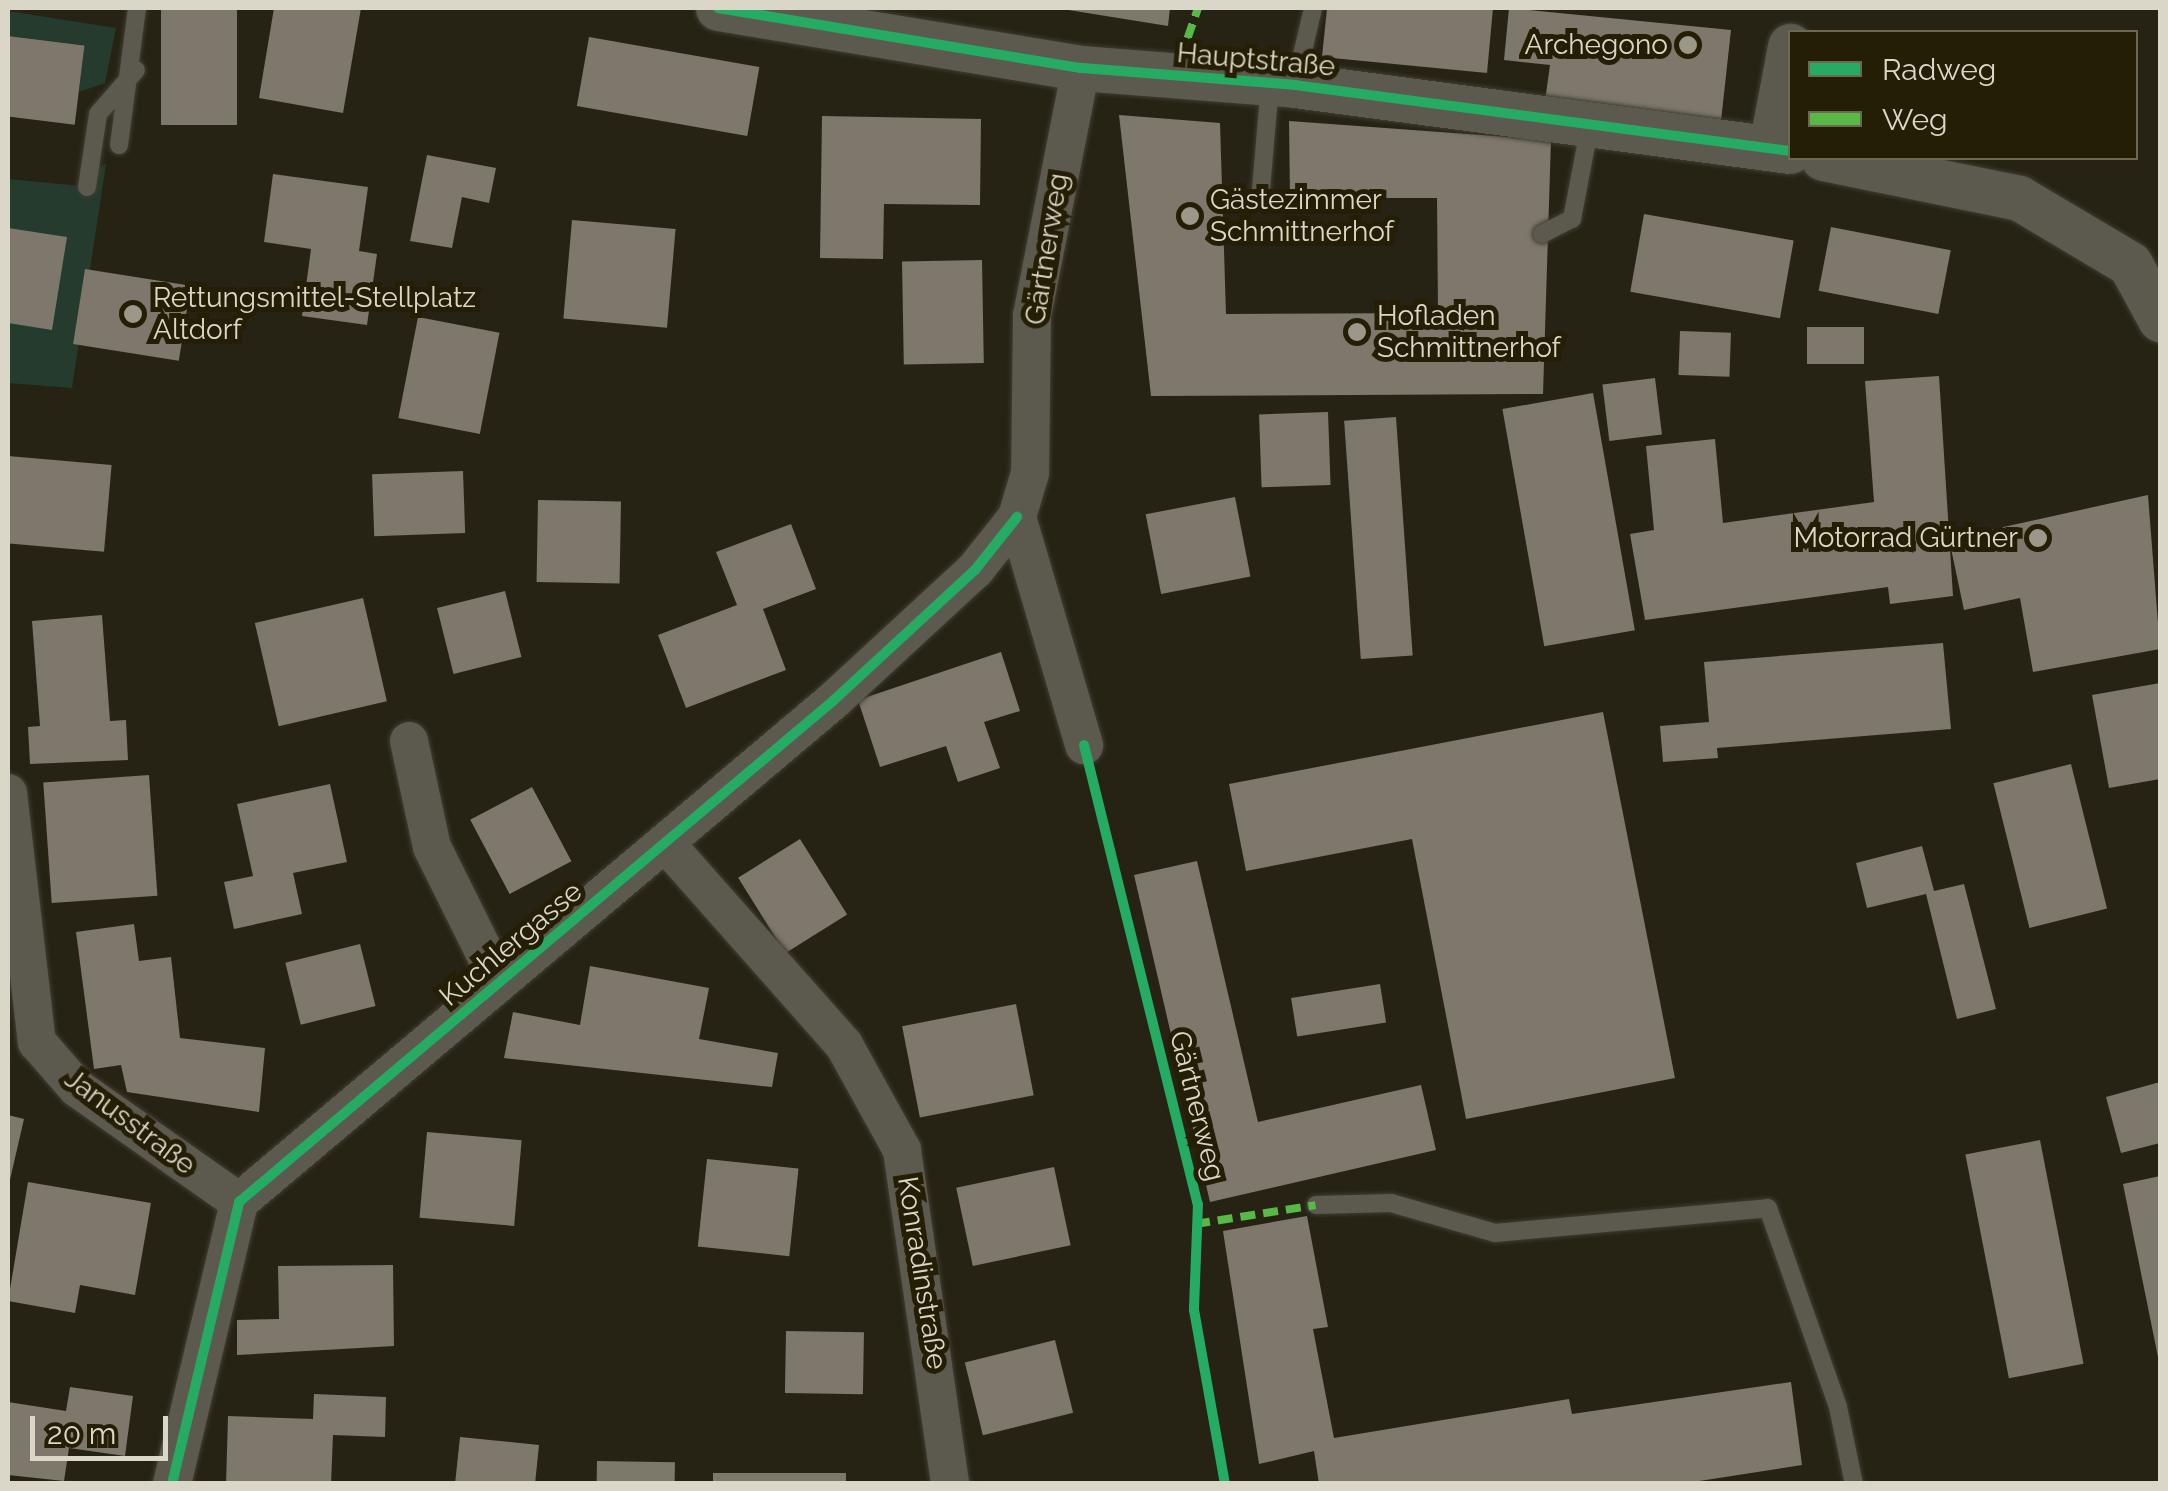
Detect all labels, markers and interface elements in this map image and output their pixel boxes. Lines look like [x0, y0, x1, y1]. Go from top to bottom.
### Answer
place label: Archegono [1525, 28, 1668, 62]
legend [1788, 30, 2138, 160]
marker: Archegono [1677, 34, 1699, 56]
street label: Hauptstraße [1176, 36, 1336, 84]
text: Radweg [1882, 52, 1996, 87]
text: Weg [1882, 102, 1948, 137]
street label: Gärtnerweg [1018, 171, 1076, 327]
place label: Gästezimmer Schmittnerhof [1210, 183, 1394, 249]
marker: Gästezimmer Schmittnerhof [1179, 205, 1201, 227]
place label: Rettungsmittel-Stellplatz Altdorf [153, 281, 476, 347]
place label: Hofladen Schmittnerhof [1377, 299, 1561, 365]
marker: Rettungsmittel-Stellplatz Altdorf [122, 303, 144, 325]
marker: Hofladen Schmittnerhof [1346, 321, 1368, 343]
place label: Motorrad Gürtner [1794, 521, 2018, 555]
marker: Motorrad Gürtner [2027, 527, 2049, 549]
street label: Kuchlergasse [433, 875, 589, 1013]
street label: Gärtnerweg [1162, 1028, 1232, 1184]
street label: Janusstraße [58, 1062, 202, 1182]
street label: Konradinstraße [890, 1174, 954, 1372]
scale bar [35, 1396, 172, 1458]
text: 20 m [47, 1416, 116, 1451]

